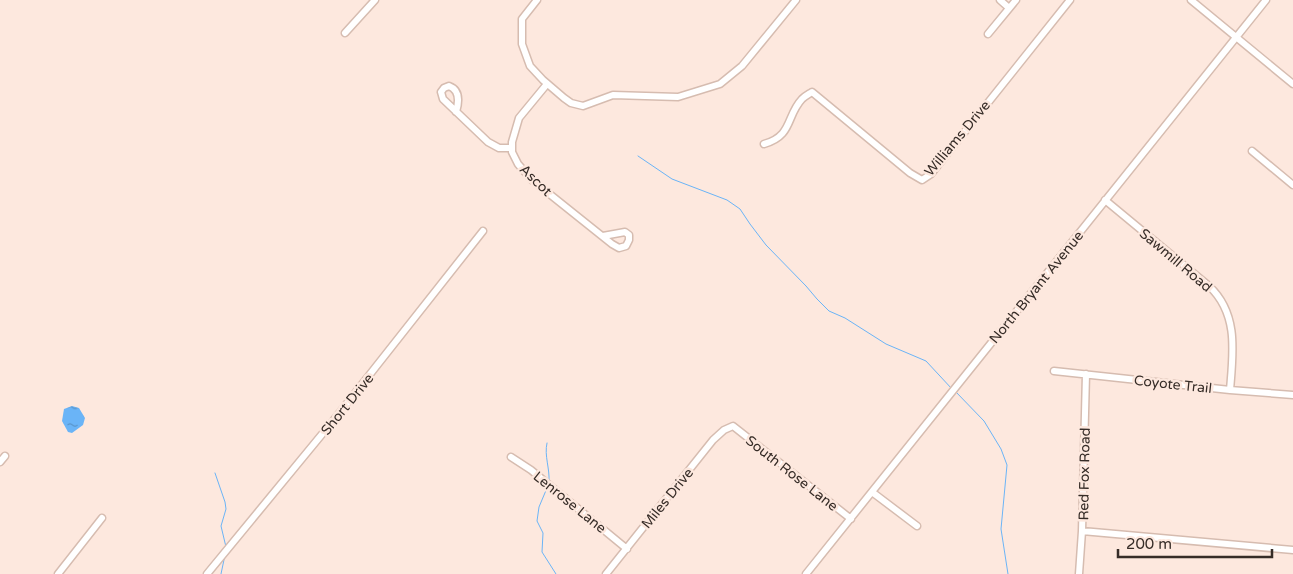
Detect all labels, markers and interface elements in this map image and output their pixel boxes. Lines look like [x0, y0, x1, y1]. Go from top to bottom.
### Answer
street label: Williams Drive [921, 97, 994, 180]
street label: Ascot [516, 161, 556, 200]
street label: Sawmill Road [1136, 225, 1215, 296]
street label: North Bryant Avenue [986, 227, 1087, 347]
street label: Short Drive [317, 370, 377, 439]
street label: Coyote Trail [1133, 372, 1213, 397]
street label: Red Fox Road [1075, 427, 1094, 521]
street label: South Rose Lane [742, 432, 841, 515]
street label: Miles Drive [638, 464, 697, 532]
street label: Lenrose Lane [530, 468, 610, 537]
scale bar [1118, 526, 1272, 558]
text: 200 m [1126, 535, 1172, 553]

